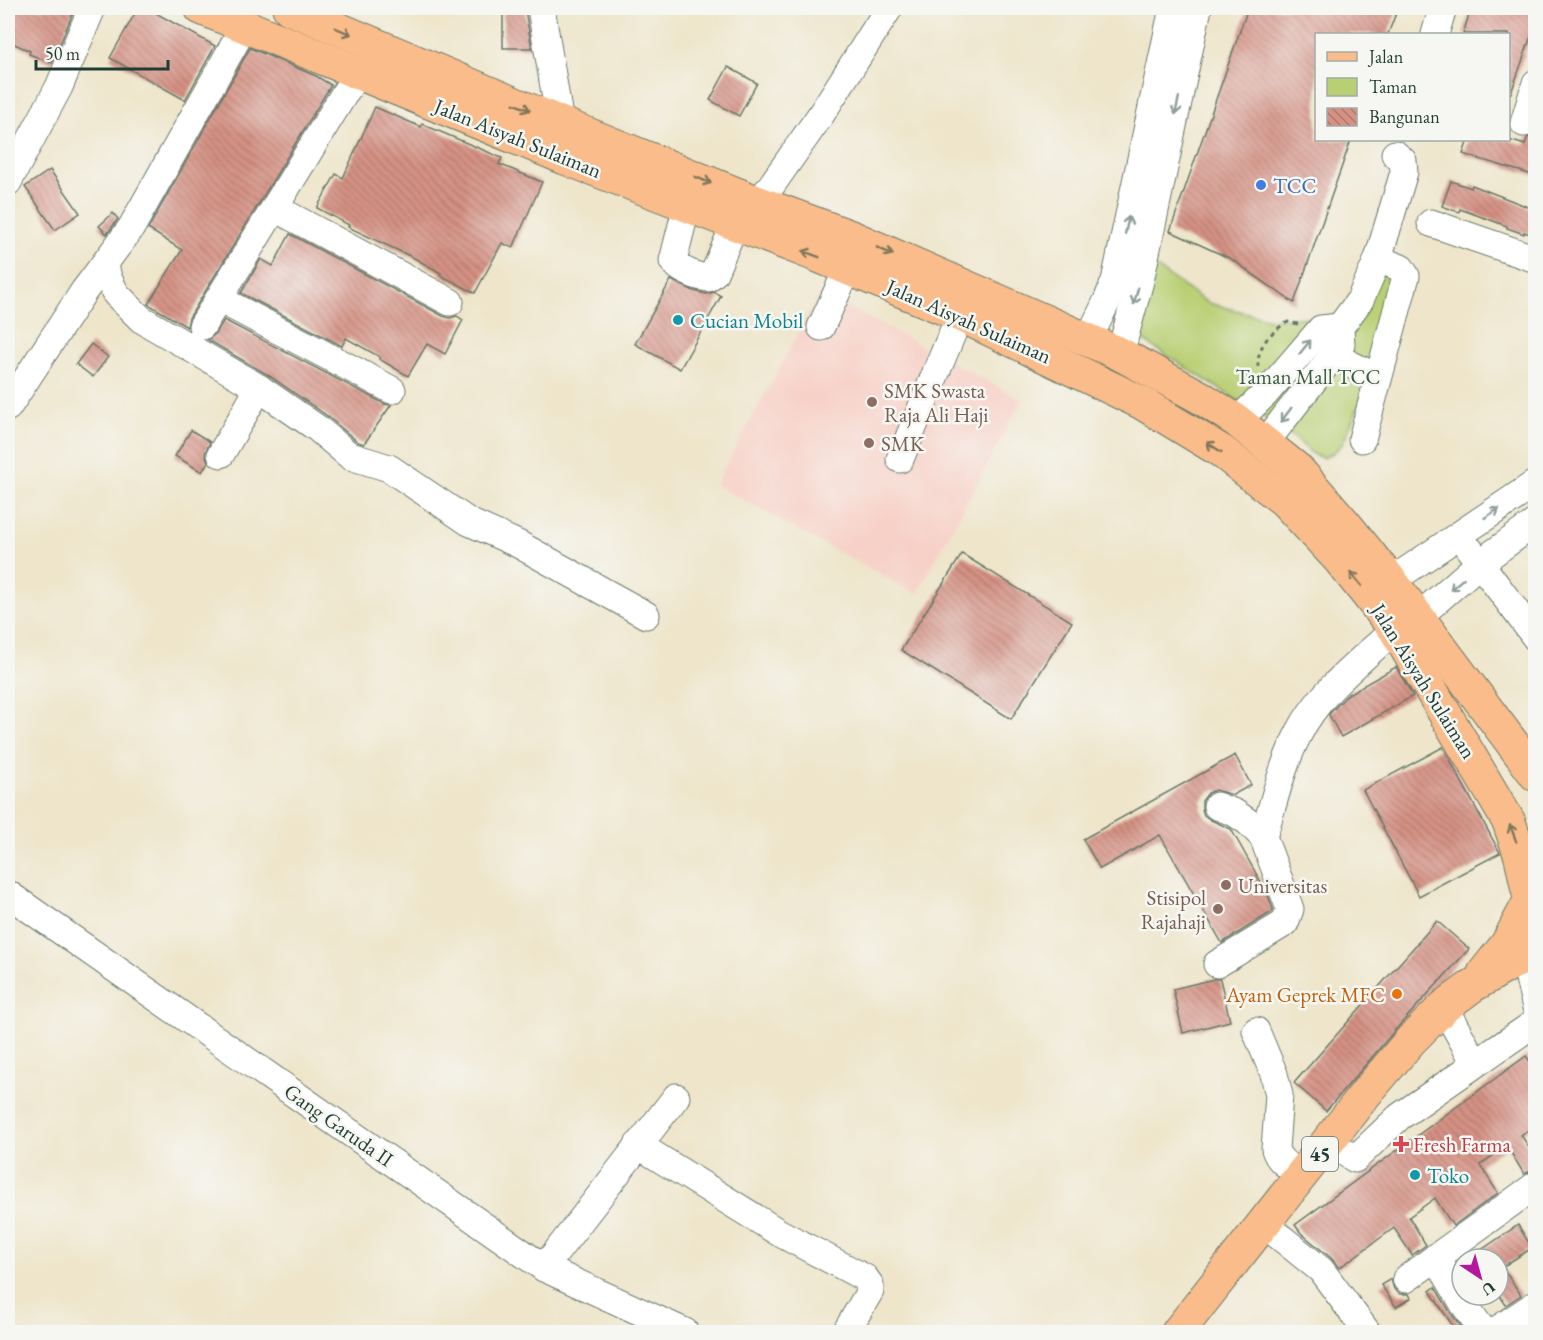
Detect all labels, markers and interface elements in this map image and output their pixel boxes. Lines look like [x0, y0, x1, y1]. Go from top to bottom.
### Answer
one-way arrow [333, 26, 351, 37]
scale bar [36, 33, 168, 71]
legend [1315, 33, 1510, 141]
text: 50 m [45, 42, 80, 65]
text: Jalan [1367, 45, 1404, 68]
text: Taman [1369, 75, 1418, 98]
street label: Jalan Aisyah Sulaiman [429, 91, 606, 184]
one-way arrow [1171, 96, 1182, 115]
one-way arrow [512, 102, 531, 113]
text: Bangunan [1369, 105, 1440, 128]
place label: TCC [1273, 172, 1316, 199]
one-way arrow [693, 175, 712, 186]
marker: TCC [1254, 178, 1268, 192]
one-way arrow [1121, 216, 1133, 235]
one-way arrow [875, 246, 893, 257]
one-way arrow [803, 248, 821, 259]
street label: Jalan Aisyah Sulaiman [880, 272, 1056, 370]
one-way arrow [1130, 287, 1141, 306]
place label: Cucian Mobil [690, 307, 803, 334]
marker: Cucian Mobil [671, 313, 685, 327]
one-way arrow [1298, 339, 1311, 355]
park label: Taman Mall TCC [1236, 363, 1380, 390]
place label: SMK Swasta Raja Ali Haji [884, 377, 988, 428]
marker: SMK Swasta Raja Ali Haji [865, 395, 879, 409]
one-way arrow [1279, 407, 1292, 423]
place label: SMK [881, 430, 925, 457]
marker: SMK [862, 436, 876, 450]
one-way arrow [1206, 440, 1223, 452]
one-way arrow [1483, 506, 1500, 518]
one-way arrow [1349, 572, 1363, 587]
one-way arrow [1449, 577, 1464, 591]
street label: Jalan Aisyah Sulaiman [1364, 597, 1483, 764]
one-way arrow [1507, 825, 1518, 843]
place label: Universitas [1238, 872, 1328, 899]
marker: Universitas [1219, 878, 1233, 892]
place label: Stisipol Rajahaji [1141, 884, 1206, 935]
marker: Stisipol Rajahaji [1211, 902, 1225, 916]
place label: Ayam Geprek MFC [1225, 981, 1385, 1008]
marker: Ayam Geprek MFC [1390, 987, 1404, 1001]
street label: Gang Garuda II [279, 1077, 399, 1173]
place label: Fresh Farma [1413, 1131, 1512, 1158]
road number: 45 [1302, 1137, 1338, 1171]
marker: Fresh Farma [1394, 1137, 1408, 1151]
place label: Toko [1427, 1162, 1469, 1189]
marker: Toko [1408, 1168, 1422, 1182]
north arrow [1450, 1247, 1510, 1307]
text: U [1477, 1277, 1500, 1301]

